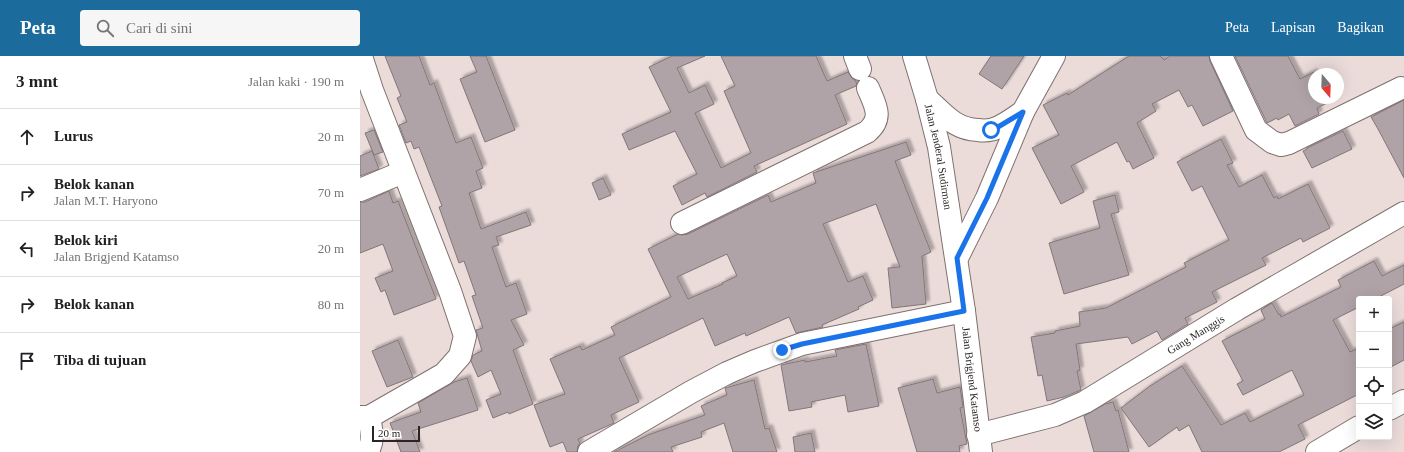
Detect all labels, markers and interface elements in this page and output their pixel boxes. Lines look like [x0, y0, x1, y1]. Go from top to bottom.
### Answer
search box [80, 10, 360, 46]
text: Peta [20, 17, 56, 38]
icon: search [94, 17, 116, 39]
text: Cari di sini [126, 20, 193, 36]
text: Peta [1225, 20, 1249, 35]
text: Lapisan [1271, 20, 1315, 35]
text: Bagikan [1337, 20, 1384, 35]
north arrow [1308, 68, 1344, 104]
text: 3 mnt [16, 72, 58, 91]
text: Jalan kaki · 190 m [248, 74, 344, 89]
street label: Jalan Jenderal Sudirman [922, 103, 955, 211]
route start [982, 121, 1000, 139]
icon: ahead [16, 126, 38, 148]
text: Lurus [54, 128, 93, 144]
text: 20 m [318, 129, 344, 144]
text: Belok kanan [54, 176, 134, 192]
icon: right [16, 182, 38, 204]
text: 70 m [318, 185, 344, 200]
text: Jalan M.T. Haryono [54, 193, 158, 208]
text: Belok kiri [54, 232, 118, 248]
icon: left [16, 238, 38, 260]
text: 20 m [318, 241, 344, 256]
text: Jalan Brigjend Katamso [54, 249, 179, 264]
icon: right [16, 294, 38, 316]
text: Belok kanan [54, 296, 134, 312]
map controls [1356, 296, 1392, 440]
button: + [1356, 296, 1392, 332]
text: 80 m [318, 297, 344, 312]
street label: Gang Manggis [1165, 312, 1227, 356]
street label: Jalan Brigjend Katamso [960, 326, 985, 433]
button: − [1356, 332, 1392, 368]
route end [773, 341, 791, 359]
icon: arrive [16, 350, 38, 372]
text: Tiba di tujuan [54, 352, 146, 368]
button: locate [1356, 368, 1392, 404]
button: layers [1356, 404, 1392, 440]
scale bar [372, 424, 420, 443]
text: 20 m [378, 427, 400, 439]

